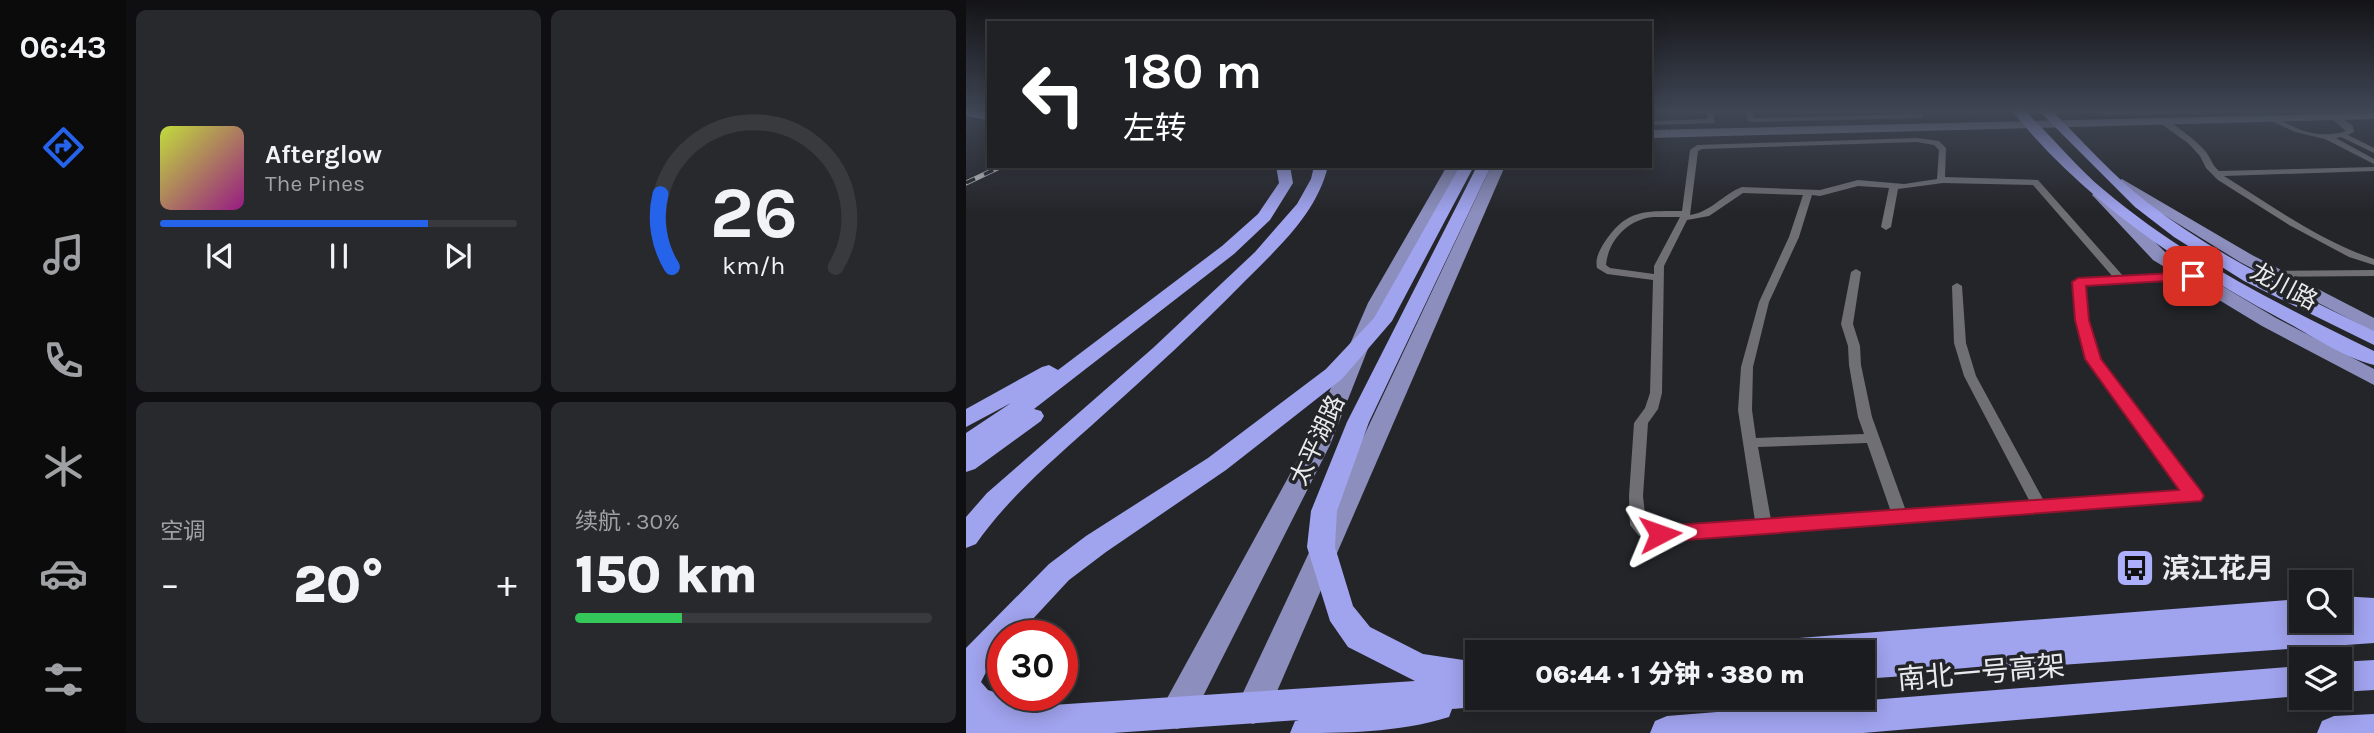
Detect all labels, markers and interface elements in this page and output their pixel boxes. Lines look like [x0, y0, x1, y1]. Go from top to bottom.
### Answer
text: 06:43 [19, 29, 107, 66]
text: 180 m [1123, 43, 1262, 100]
icon: left [1008, 49, 1099, 140]
text: 左转 [1123, 110, 1187, 147]
icon: directions [39, 123, 88, 172]
text: Afterglow [265, 139, 382, 170]
text: The Pines [265, 170, 365, 197]
text: 26 [709, 170, 798, 255]
icon: music [39, 230, 88, 279]
icon: previous [201, 237, 239, 275]
icon: pause [320, 237, 358, 275]
icon: next [439, 237, 477, 275]
pin [2163, 246, 2223, 306]
text: km/h [722, 251, 785, 280]
icon: arrive [2174, 257, 2212, 295]
street label: 龙川路 [2246, 257, 2322, 315]
icon: phone [39, 336, 88, 385]
street label: 太平湖路 [1284, 391, 1350, 489]
icon: climate [39, 442, 88, 491]
position arrow [1623, 497, 1697, 571]
text: 续航 · 30% [575, 508, 680, 535]
text: 空调 [160, 518, 206, 545]
text: 150 km [575, 544, 758, 605]
bus stop icon: 滨江花月 [2114, 547, 2156, 589]
icon: car [39, 549, 88, 598]
place label: 滨江花月 [2162, 552, 2274, 585]
text: 20° [293, 554, 384, 615]
text: − [160, 562, 180, 607]
text: + [497, 562, 517, 607]
map controls [2289, 570, 2352, 710]
button: search [2289, 570, 2352, 633]
speed limit sign: 30 [987, 620, 1078, 711]
button: layers [2289, 647, 2352, 710]
street label: 南北一号高架 [1896, 649, 2066, 696]
icon: filters [39, 655, 88, 704]
text: 06:44 · 1 分钟 · 380 m [1535, 659, 1805, 690]

